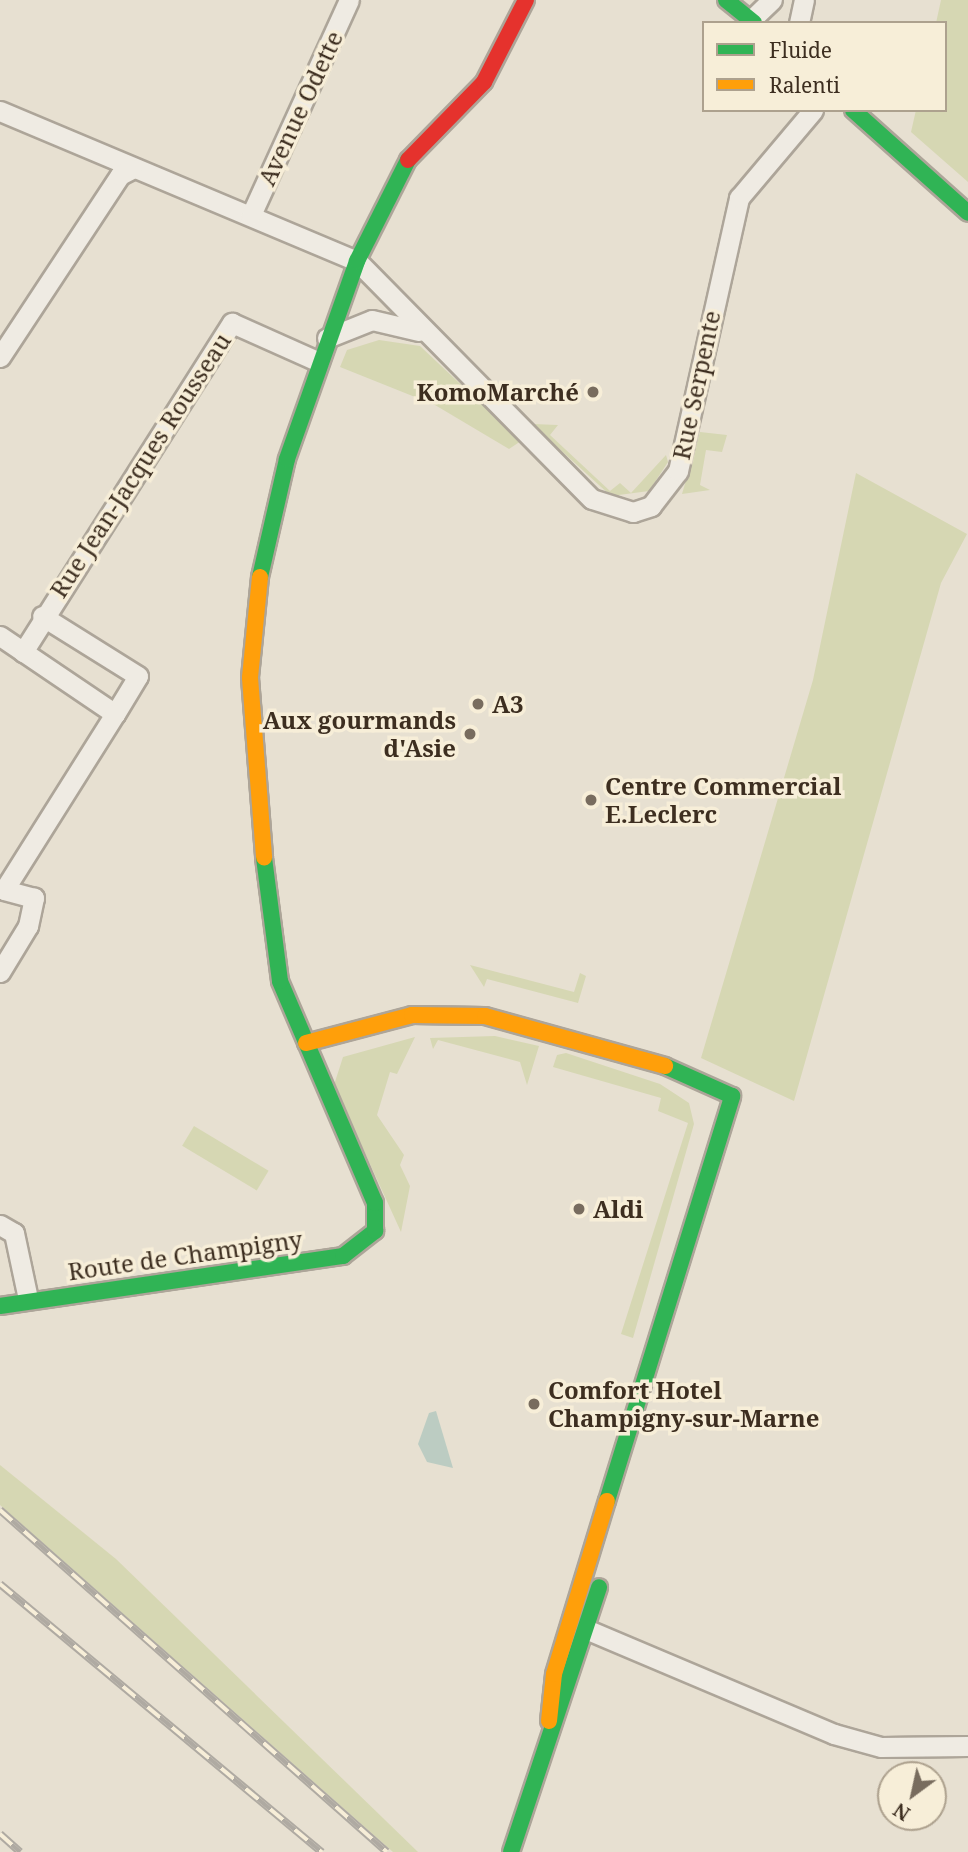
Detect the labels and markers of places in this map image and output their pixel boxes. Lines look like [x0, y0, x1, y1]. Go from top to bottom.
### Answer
place label: KomoMarché [417, 378, 579, 406]
marker: KomoMarché [585, 384, 601, 400]
place label: A3 [492, 690, 524, 718]
marker: A3 [470, 696, 486, 712]
place label: Aux gourmands d'Asie [263, 706, 456, 762]
marker: Aux gourmands d'Asie [462, 726, 478, 742]
place label: Centre Commercial E.Leclerc [605, 772, 841, 828]
marker: Centre Commercial E.Leclerc [583, 792, 599, 808]
place label: Aldi [593, 1195, 644, 1223]
marker: Aldi [571, 1201, 587, 1217]
place label: Comfort Hotel Champigny-sur-Marne [548, 1376, 819, 1432]
marker: Comfort Hotel Champigny-sur-Marne [526, 1396, 542, 1412]

